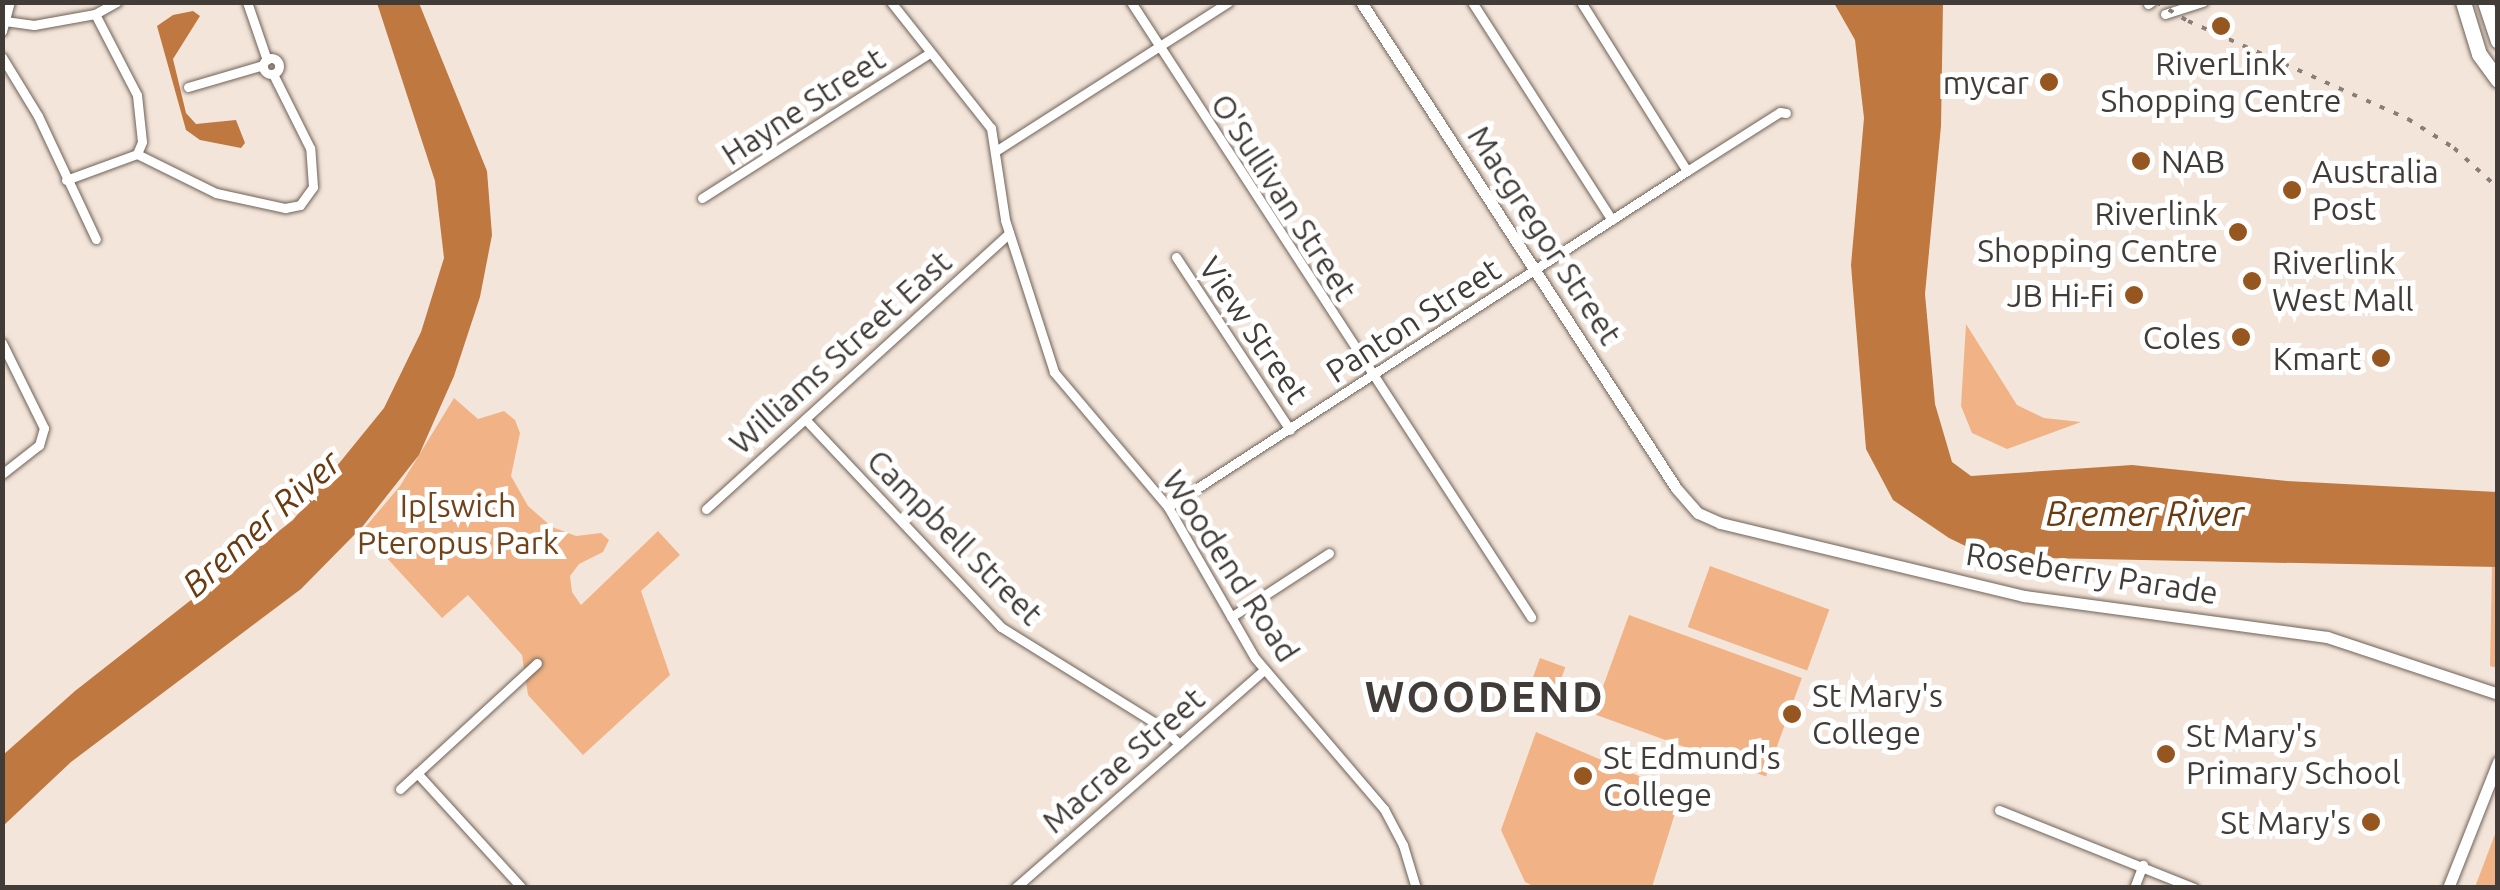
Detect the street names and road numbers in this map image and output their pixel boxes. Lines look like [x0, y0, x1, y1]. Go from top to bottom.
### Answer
street label: Hayne Street [714, 39, 892, 173]
street label: O'Sullivan Street [1203, 86, 1365, 308]
street label: Macgregor Street [1460, 118, 1630, 352]
street label: Williams Street East [721, 242, 959, 462]
street label: View Street [1191, 250, 1317, 410]
street label: Panton Street [1319, 250, 1507, 390]
street label: Campbell Street [859, 441, 1051, 633]
street label: Woodend Road [1155, 463, 1307, 669]
street label: Roseberry Parade [1963, 534, 2221, 612]
street label: Macrae Street [1034, 679, 1212, 841]

